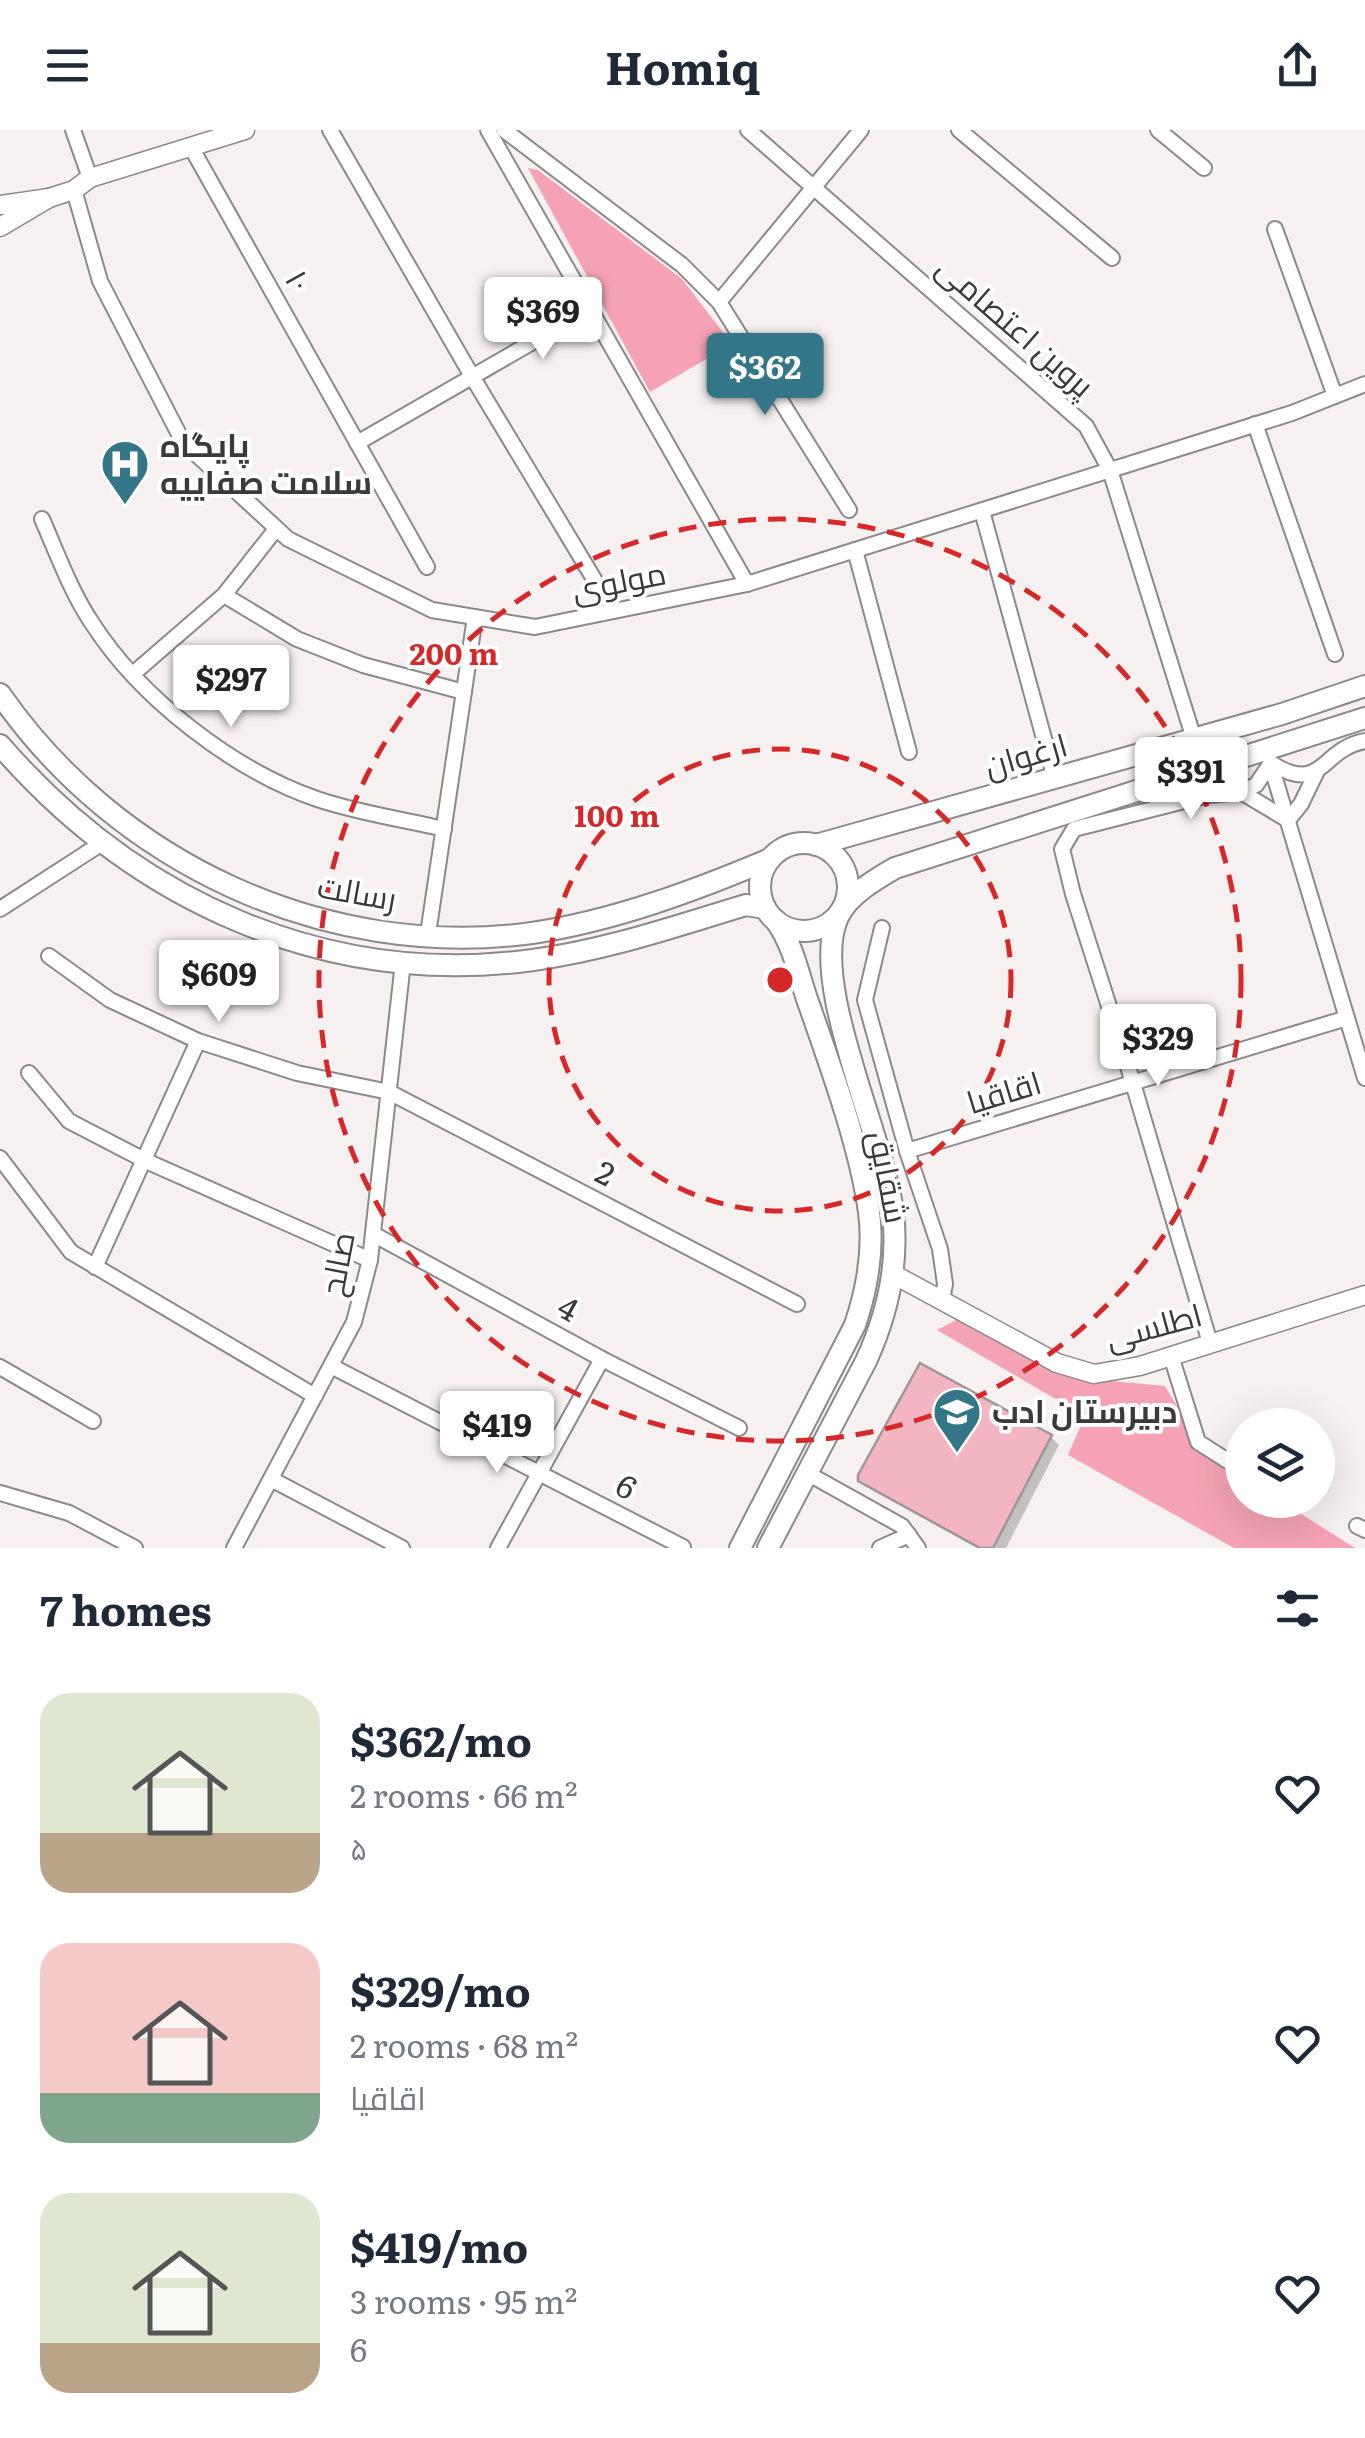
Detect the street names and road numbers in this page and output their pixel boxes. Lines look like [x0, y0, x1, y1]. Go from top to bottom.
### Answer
street label: پروین اعتصامی [927, 243, 1107, 407]
street label: ۱۰ [275, 260, 326, 299]
street label: مولوی [567, 546, 670, 612]
street label: ارغوان [978, 718, 1072, 788]
street label: رسالت [314, 860, 401, 921]
street label: اقاقیا [960, 1056, 1046, 1124]
street label: شقایق [858, 1126, 923, 1227]
street label: 2 [588, 1146, 624, 1196]
street label: صالح [305, 1227, 366, 1300]
street label: 4 [550, 1281, 589, 1332]
street label: اطلسی [1100, 1288, 1207, 1360]
street label: 6 [609, 1459, 646, 1510]

